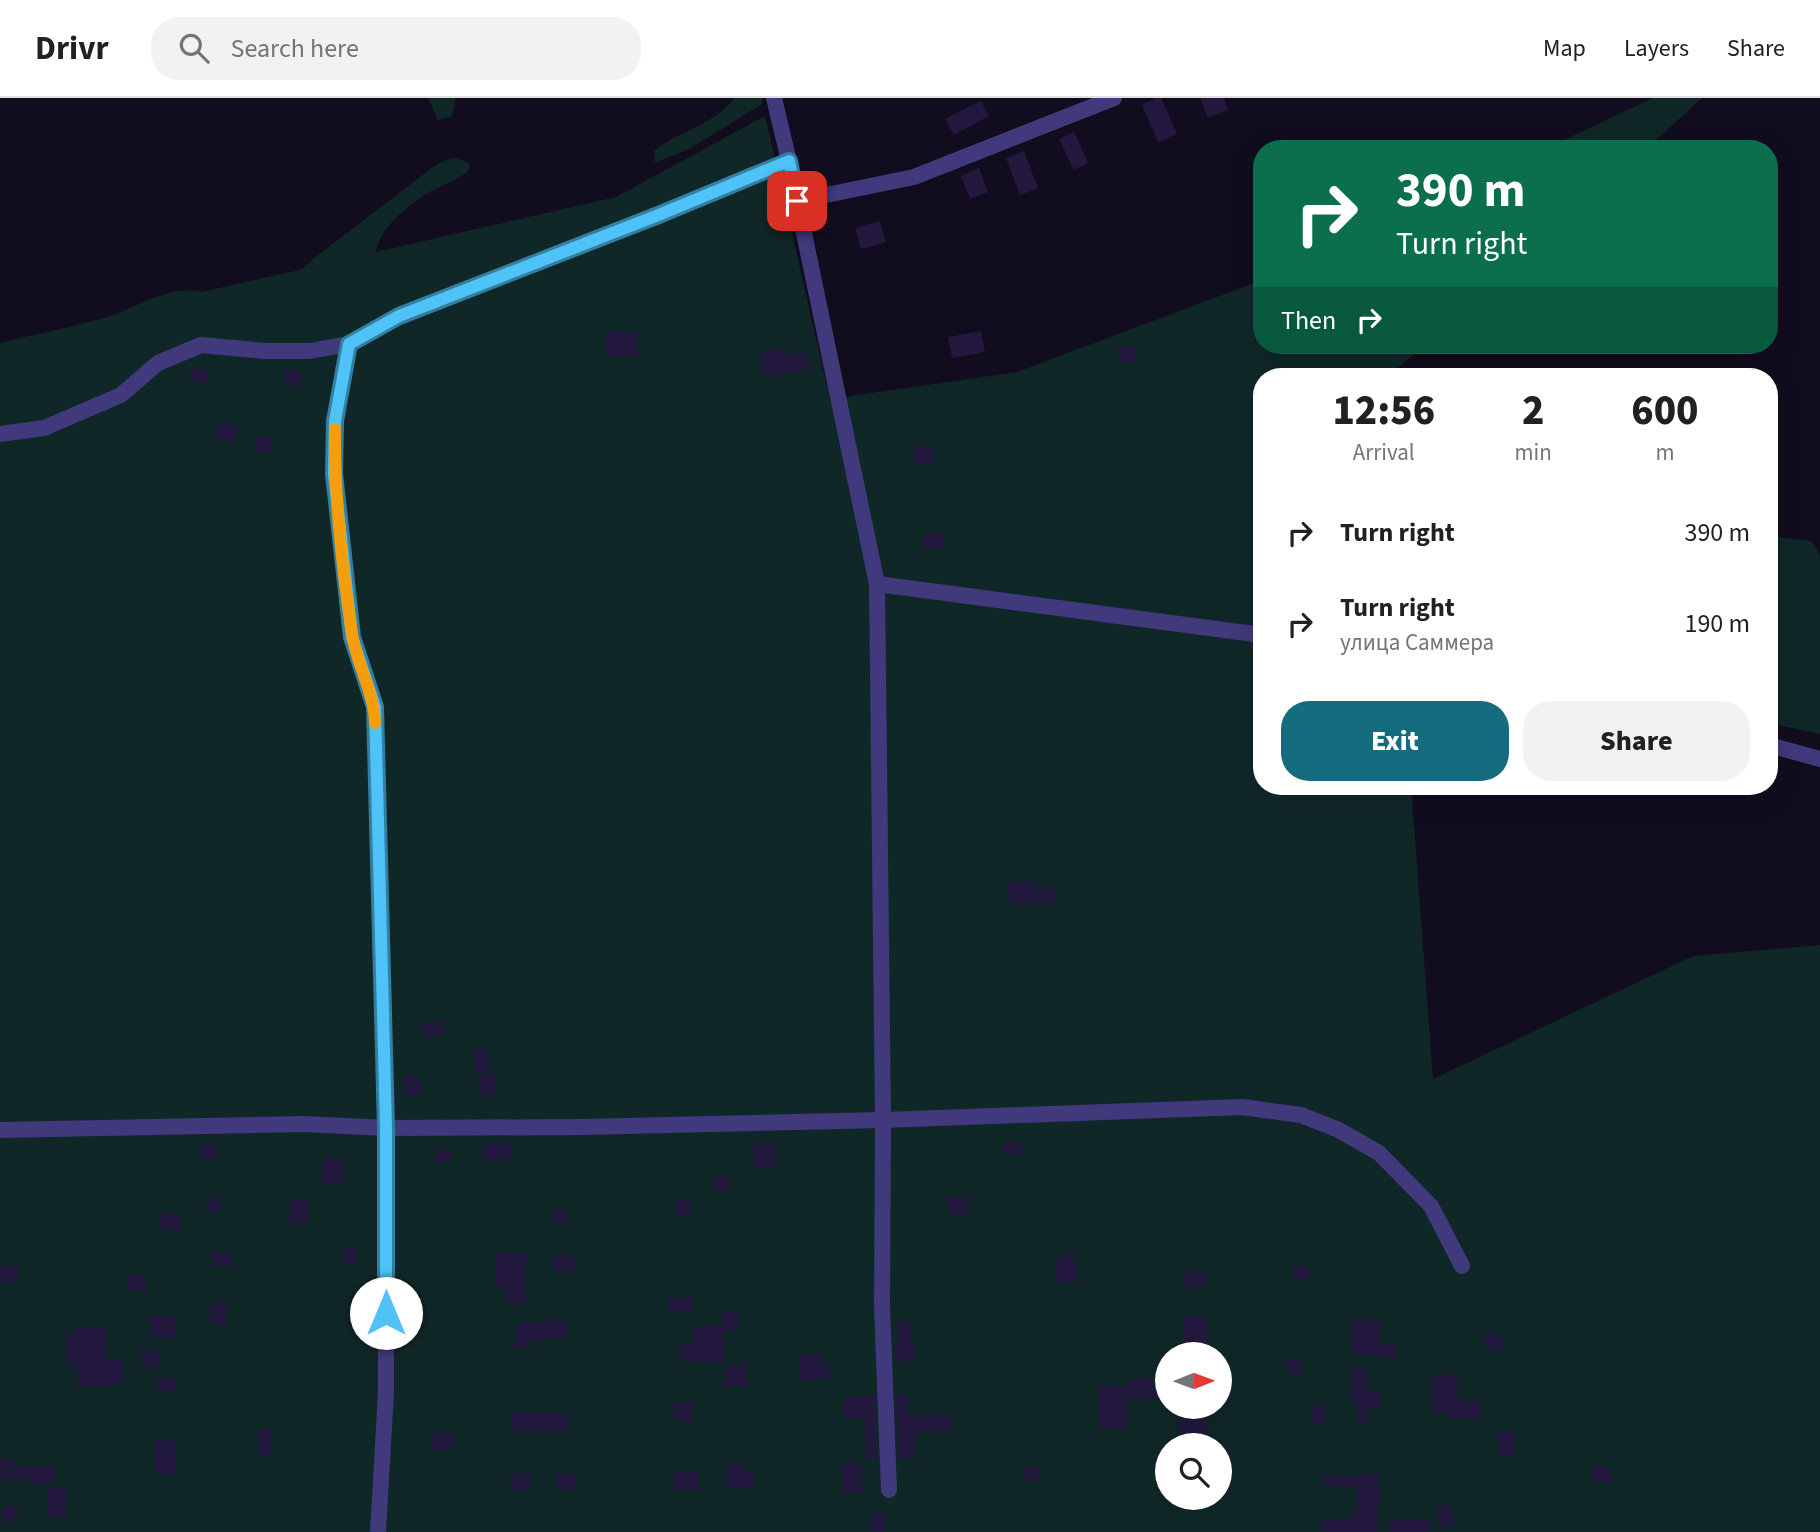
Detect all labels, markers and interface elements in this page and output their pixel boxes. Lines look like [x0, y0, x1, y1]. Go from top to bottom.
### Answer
search box [151, 17, 641, 80]
text: Drivr [35, 25, 109, 72]
icon: search [175, 29, 213, 67]
text: Search here [231, 30, 359, 67]
text: Map [1543, 31, 1586, 66]
text: Layers [1624, 31, 1689, 66]
text: Share [1727, 31, 1785, 66]
text: 390 m [1396, 156, 1525, 226]
icon: right [1281, 168, 1372, 259]
pin [767, 171, 827, 231]
icon: arrive [778, 182, 816, 220]
text: Turn right [1396, 221, 1527, 267]
icon: right [1350, 301, 1388, 339]
text: Then [1281, 302, 1336, 339]
text: 12:56 [1332, 381, 1435, 441]
text: 2 [1522, 381, 1544, 441]
text: 600 [1631, 381, 1699, 441]
text: Arrival [1353, 436, 1415, 469]
text: min [1515, 436, 1552, 469]
text: m [1655, 436, 1674, 469]
icon: right [1281, 514, 1319, 552]
text: Turn right [1340, 514, 1455, 551]
text: 390 m [1684, 514, 1750, 551]
text: Turn right [1340, 589, 1455, 626]
icon: right [1281, 605, 1319, 643]
text: 190 m [1684, 605, 1750, 642]
text: улица Саммера [1340, 626, 1494, 659]
button: Exit [1281, 701, 1509, 781]
button: Share [1523, 701, 1750, 781]
position arrow [349, 1276, 423, 1350]
north arrow [1155, 1342, 1232, 1419]
map controls [1155, 1342, 1232, 1510]
button: search [1155, 1433, 1232, 1510]

